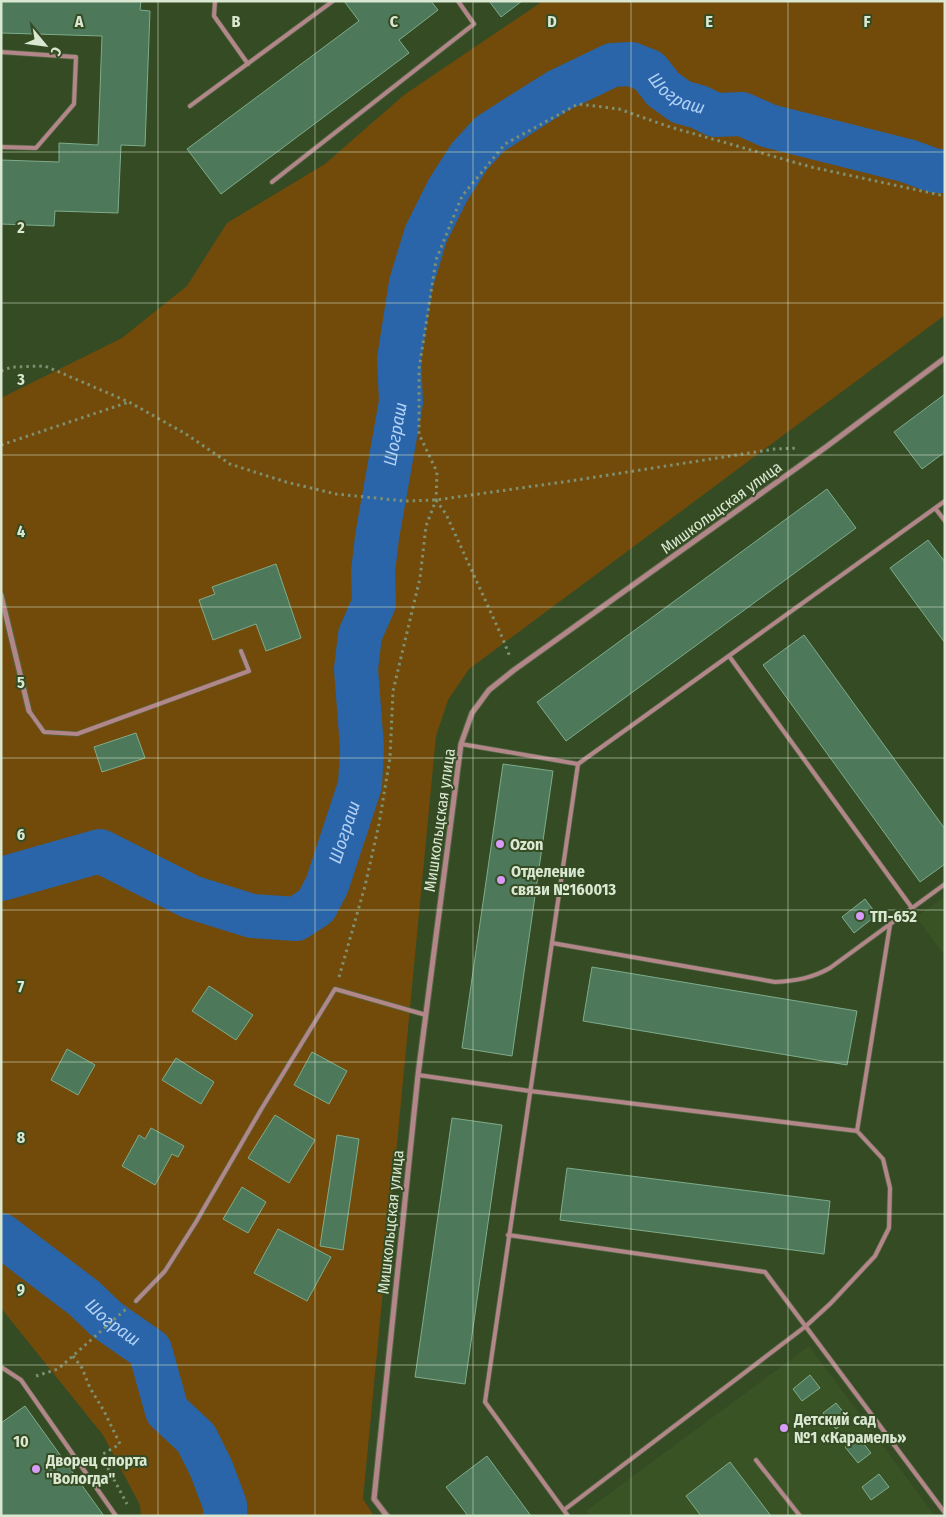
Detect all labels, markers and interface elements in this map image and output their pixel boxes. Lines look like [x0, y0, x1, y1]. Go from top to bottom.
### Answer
text: A [74, 12, 84, 31]
text: B [232, 12, 241, 31]
text: C [390, 12, 399, 31]
text: D [547, 12, 557, 31]
text: E [705, 12, 713, 31]
text: F [863, 12, 871, 31]
north arrow [20, 20, 70, 70]
text: С [46, 44, 65, 59]
water label: Шограш [643, 68, 707, 119]
text: 2 [16, 218, 25, 237]
text: 3 [16, 370, 25, 389]
water label: Шограш [379, 400, 412, 468]
street label: Мишкольцская улица [657, 457, 786, 558]
text: 4 [17, 522, 25, 541]
text: 5 [17, 673, 25, 692]
street label: Мишкольцская улица [420, 747, 459, 893]
water label: Шограш [324, 798, 365, 866]
text: 6 [17, 825, 25, 844]
place label: Ozon [510, 835, 543, 854]
marker: Ozon [494, 838, 506, 850]
place label: Отделение связи №160013 [511, 862, 617, 899]
marker: Отделение связи №160013 [495, 874, 507, 886]
place label: ТП-652 [870, 907, 917, 926]
marker: ТП-652 [854, 910, 866, 922]
text: 7 [18, 977, 25, 996]
text: 8 [17, 1128, 26, 1147]
street label: Мишкольцская улица [373, 1149, 408, 1295]
text: 9 [17, 1280, 25, 1299]
water label: Шограш [80, 1294, 145, 1351]
place label: Детский сад №1 «Карамель» [793, 1410, 906, 1447]
marker: Детский сад №1 «Карамель» [778, 1422, 790, 1434]
text: 10 [13, 1432, 29, 1451]
place label: Дворец спорта "Вологда" [45, 1451, 147, 1488]
marker: Дворец спорта "Вологда" [30, 1463, 42, 1475]

